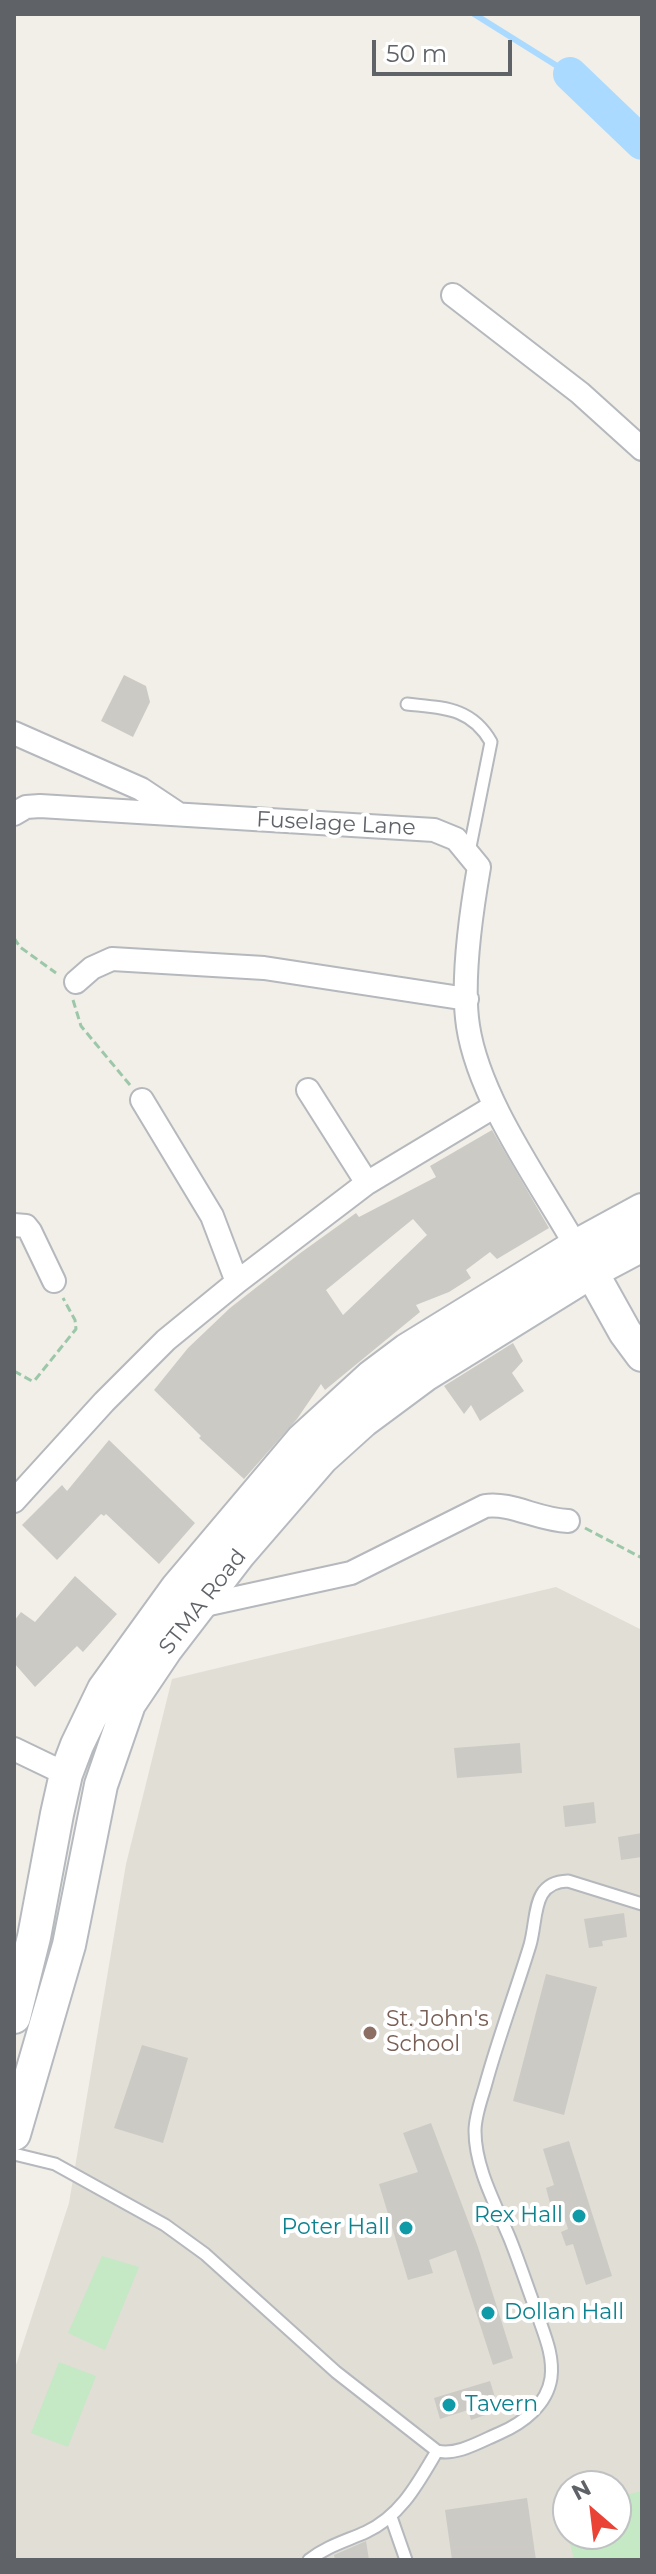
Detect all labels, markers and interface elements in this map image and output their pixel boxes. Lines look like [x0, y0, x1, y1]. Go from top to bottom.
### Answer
scale bar [376, 24, 516, 74]
text: 50 m [386, 39, 447, 68]
street label: Fuselage Lane [256, 807, 416, 841]
street label: STMA Road [154, 1544, 252, 1660]
place label: St. John's School [386, 2007, 489, 2058]
marker: St. John's School [361, 2024, 379, 2042]
place label: Rex Hall [474, 2203, 563, 2229]
marker: Rex Hall [570, 2207, 588, 2225]
place label: Poter Hall [282, 2215, 390, 2241]
marker: Poter Hall [397, 2219, 415, 2237]
place label: Dollan Hall [504, 2300, 624, 2326]
marker: Dollan Hall [479, 2304, 497, 2322]
place label: Tavern [465, 2392, 538, 2418]
marker: Tavern [440, 2396, 458, 2414]
north arrow [552, 2470, 632, 2550]
text: N [567, 2474, 596, 2506]

